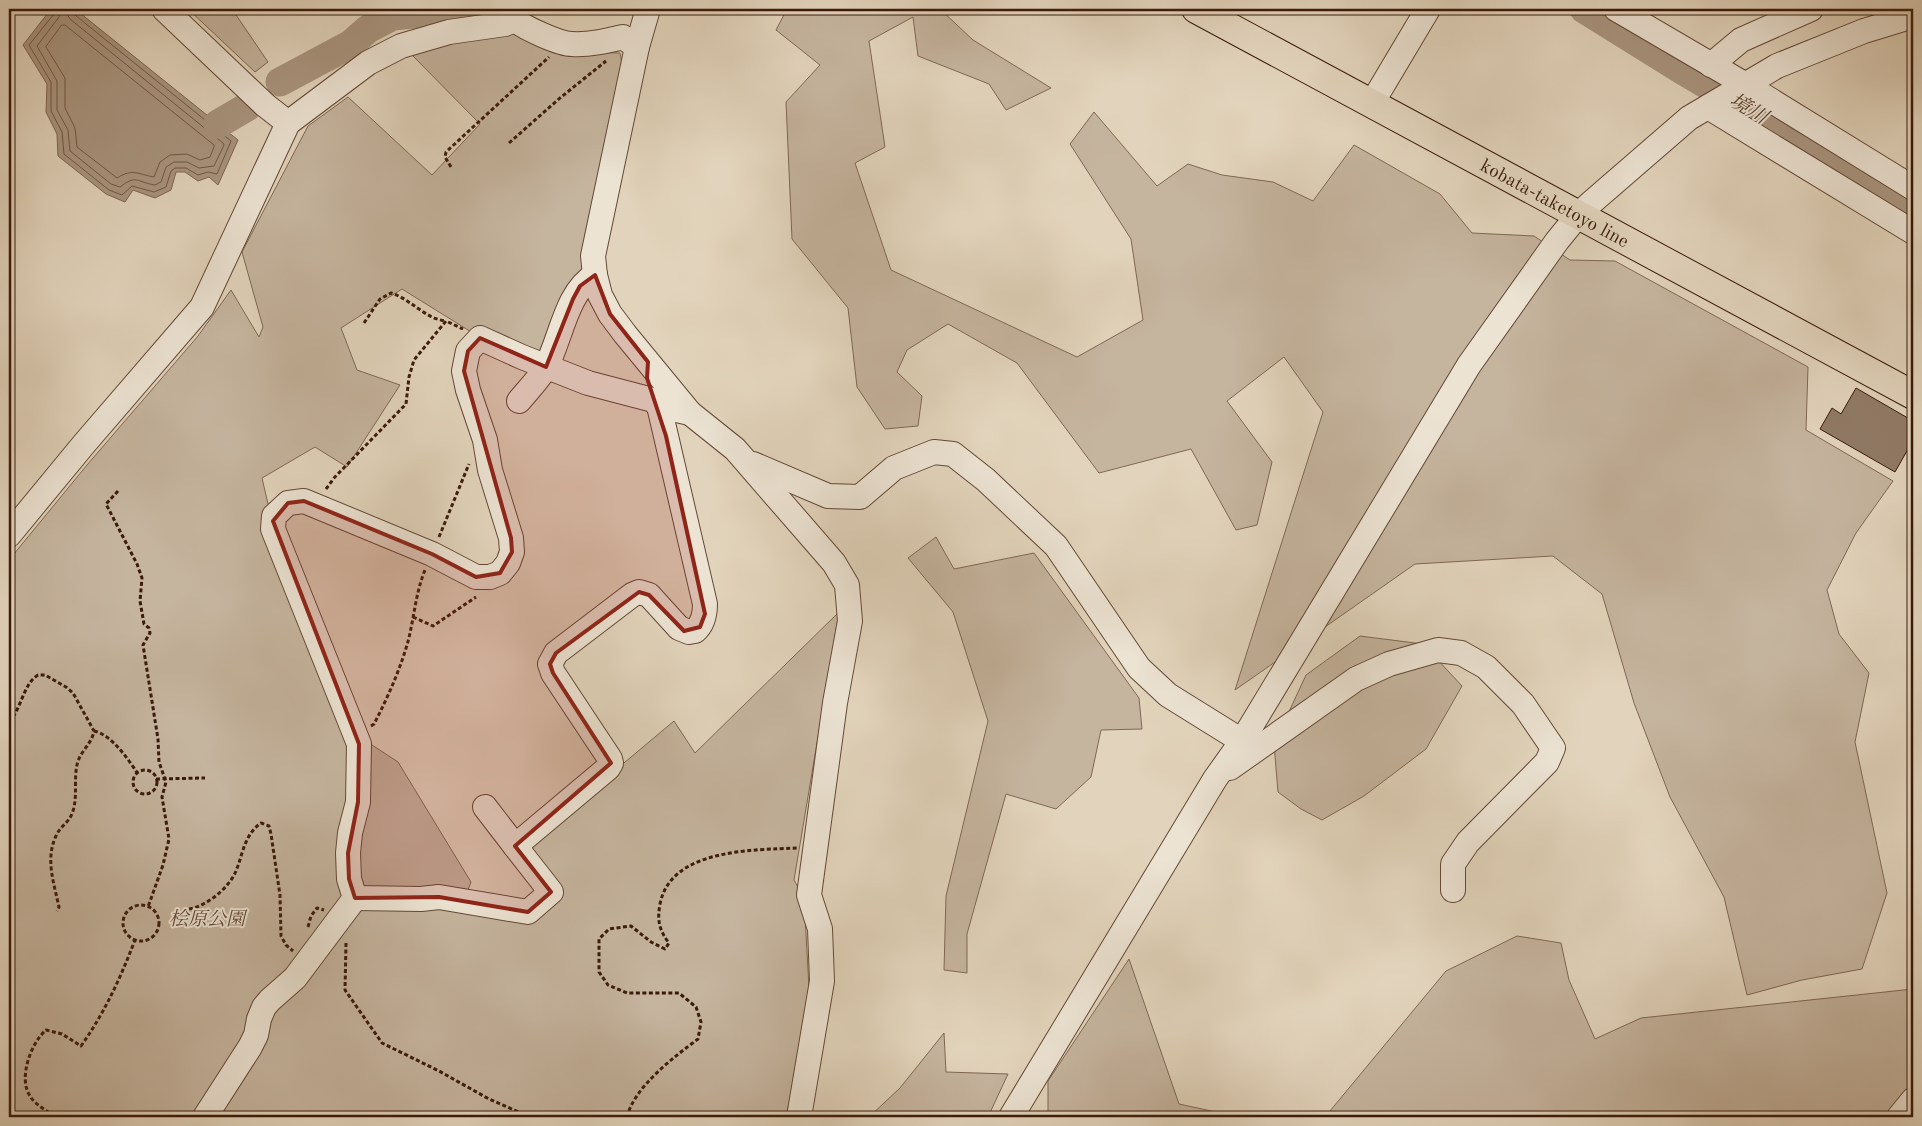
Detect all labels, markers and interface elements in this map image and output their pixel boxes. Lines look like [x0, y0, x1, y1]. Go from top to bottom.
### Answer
water label: 境川 [1726, 89, 1773, 130]
street label: kobata-taketoyo line [1477, 157, 1631, 252]
park label: 桧原公園 [169, 909, 248, 930]

